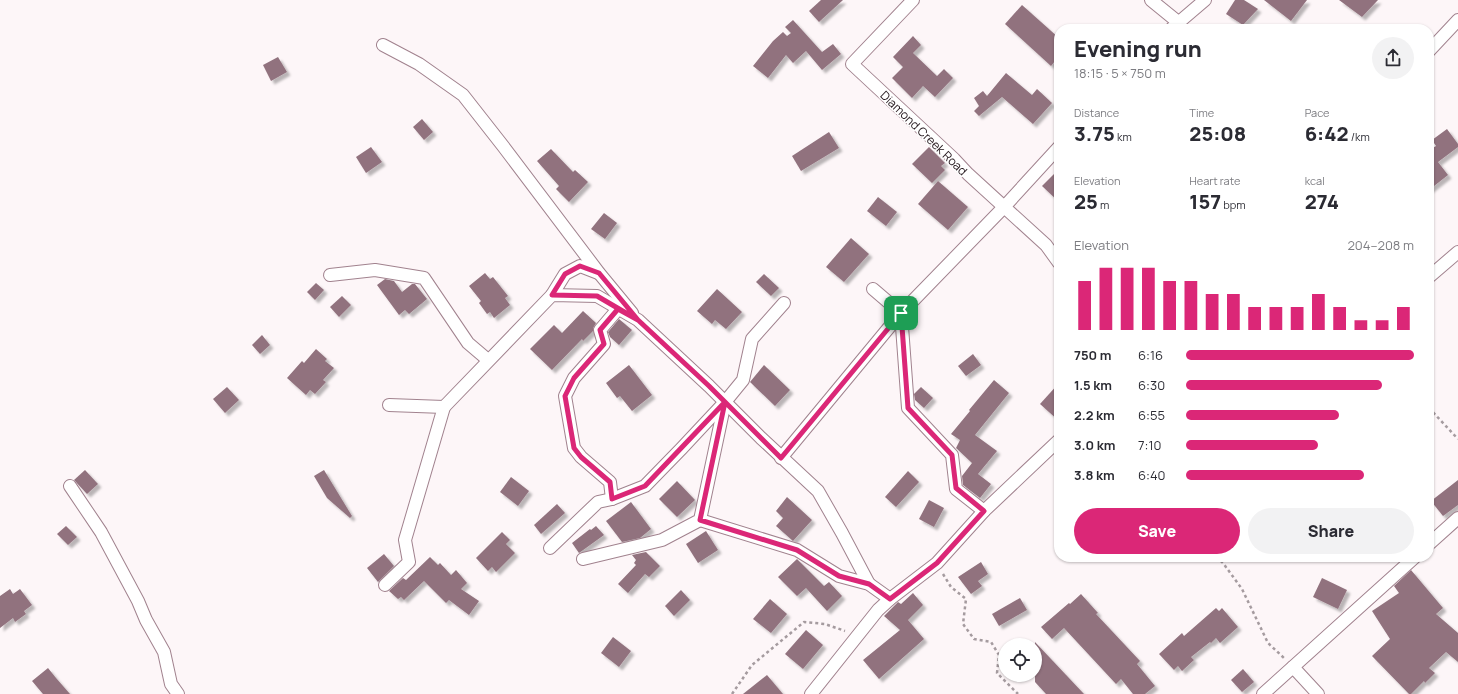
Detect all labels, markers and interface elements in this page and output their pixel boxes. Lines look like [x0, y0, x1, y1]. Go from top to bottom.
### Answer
text: Evening run [1074, 34, 1202, 64]
button: share [1372, 37, 1414, 79]
text: 18:15 · 5 × 750 m [1074, 64, 1166, 82]
street label: Diamond Creek Road [877, 87, 971, 179]
text: Distance [1074, 105, 1119, 120]
text: Time [1189, 105, 1214, 120]
text: Pace [1305, 105, 1330, 120]
text: 3.75 [1074, 120, 1115, 147]
text: 25:08 [1189, 120, 1246, 147]
text: 6:42 [1305, 120, 1349, 147]
text: km [1115, 129, 1132, 144]
text: /km [1349, 129, 1370, 144]
text: Elevation [1074, 173, 1120, 188]
text: Heart rate [1189, 173, 1240, 188]
text: kcal [1305, 173, 1325, 188]
text: 25 [1074, 188, 1098, 215]
text: 157 [1189, 188, 1221, 215]
text: 274 [1305, 188, 1339, 215]
text: m [1098, 197, 1109, 212]
text: bpm [1221, 197, 1246, 212]
text: Elevation [1074, 236, 1129, 254]
text: 204–208 m [1347, 236, 1414, 254]
pin [884, 296, 918, 330]
icon: arrive [890, 302, 912, 324]
text: 750 m [1074, 346, 1111, 364]
text: 6:16 [1138, 346, 1163, 364]
text: 1.5 km [1074, 376, 1112, 394]
text: 6:30 [1138, 376, 1165, 394]
text: 2.2 km [1074, 406, 1115, 424]
text: 6:55 [1138, 406, 1165, 424]
text: 3.0 km [1074, 436, 1115, 454]
text: 7:10 [1138, 436, 1161, 454]
text: 3.8 km [1074, 466, 1115, 484]
text: 6:40 [1138, 466, 1166, 484]
button: Save [1074, 508, 1240, 554]
button: Share [1248, 508, 1414, 554]
map controls [998, 638, 1042, 682]
button: locate [998, 638, 1042, 682]

